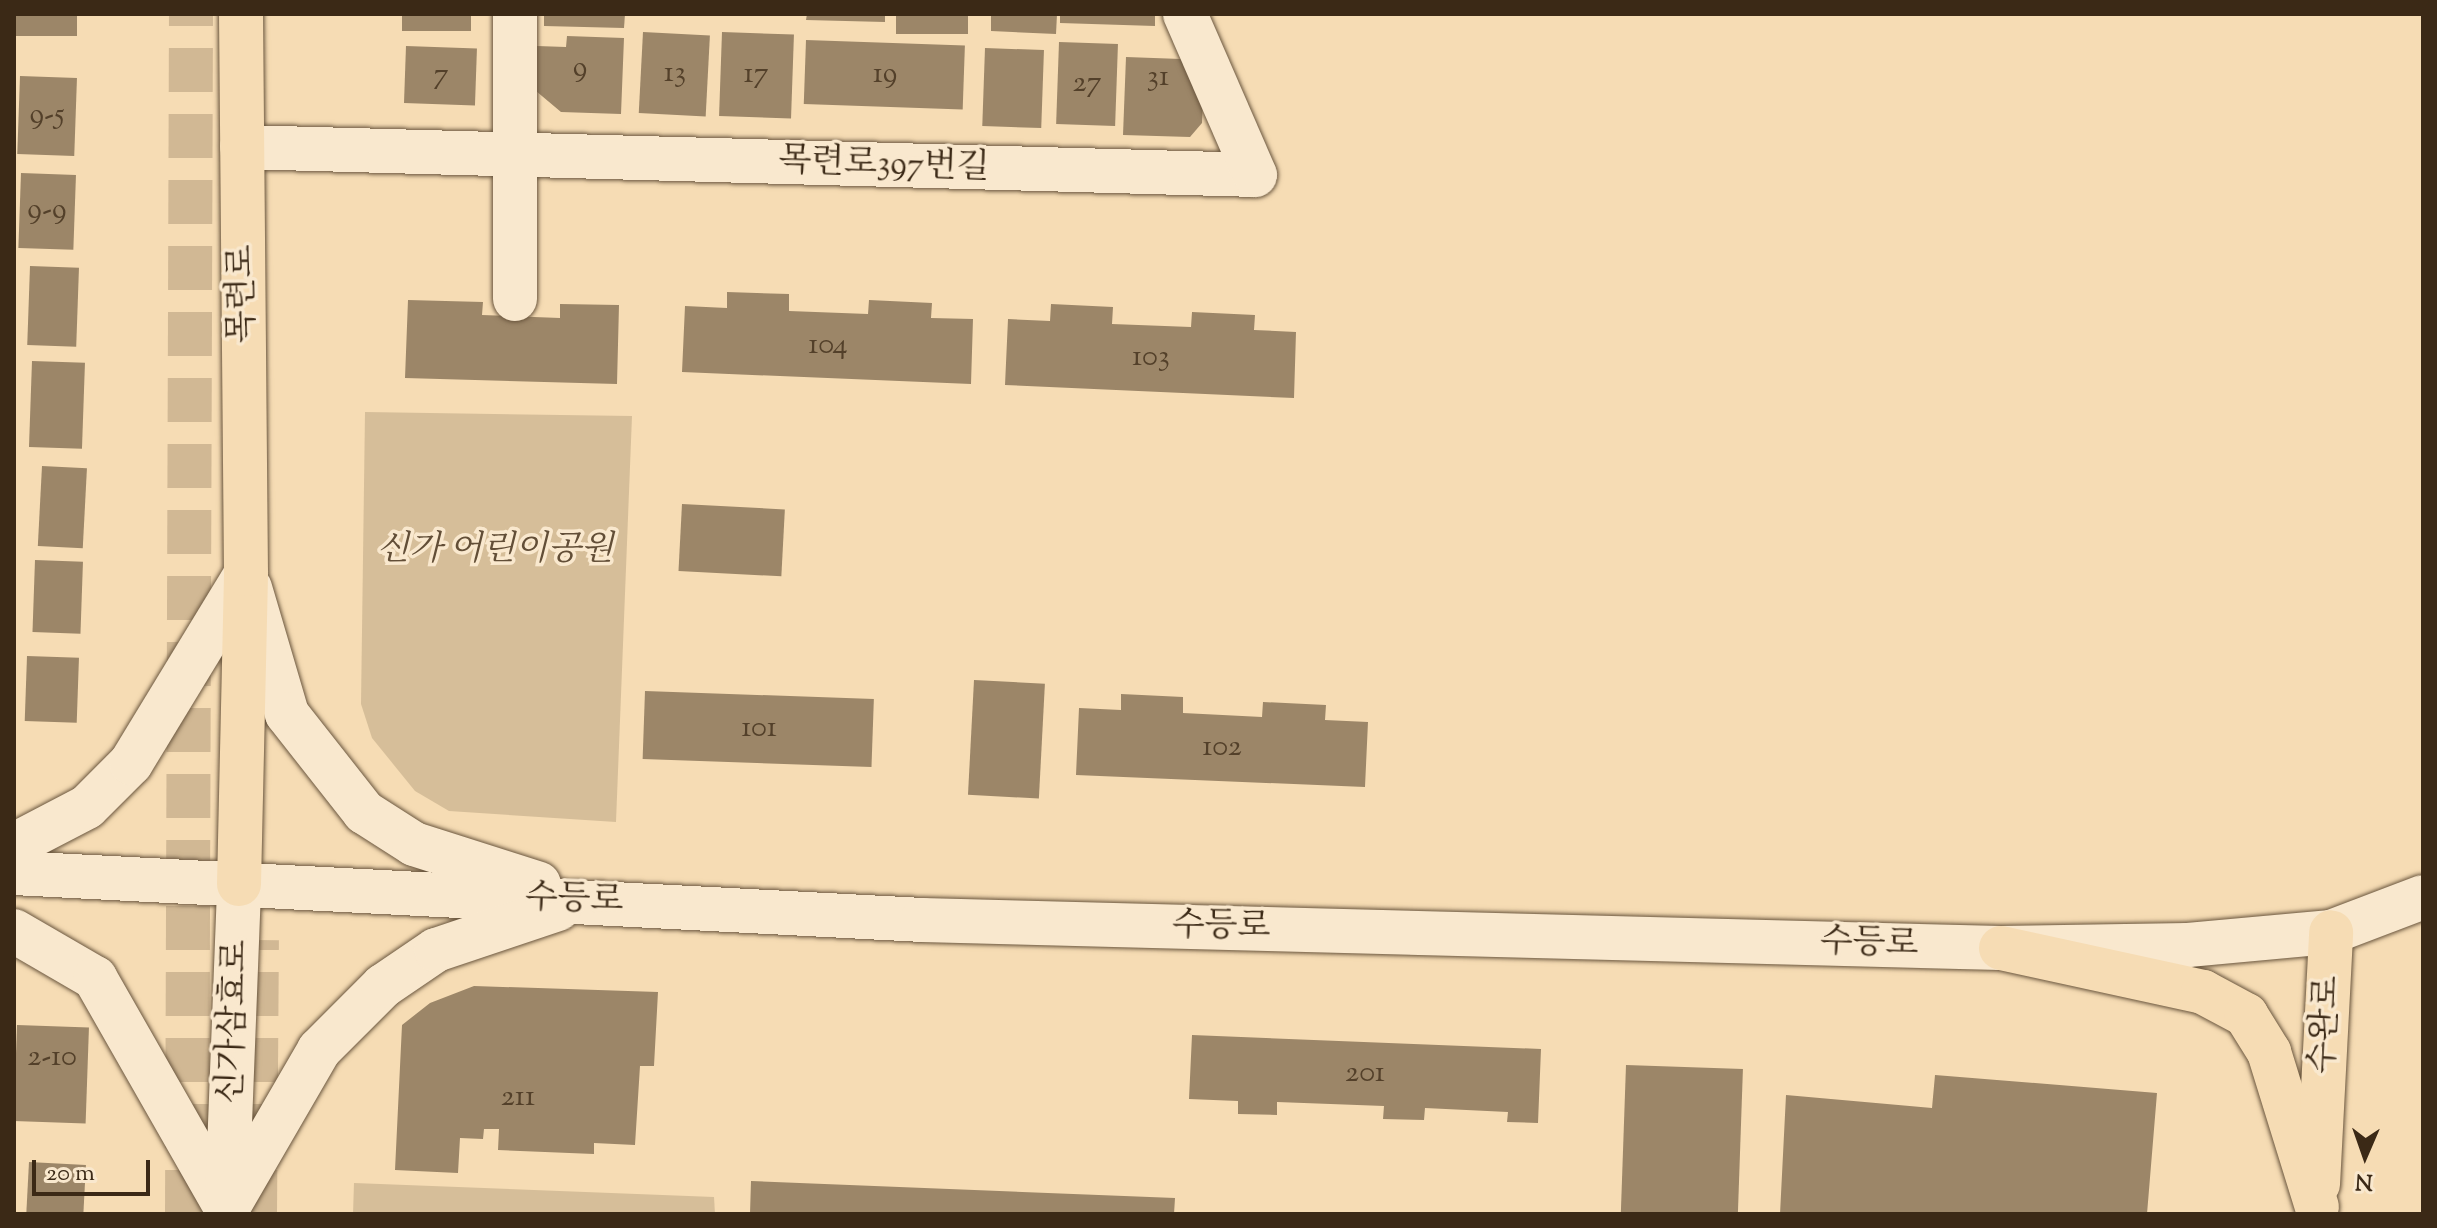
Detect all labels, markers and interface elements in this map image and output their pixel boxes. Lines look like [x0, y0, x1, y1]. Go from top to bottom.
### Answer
house number: 9 [573, 51, 587, 87]
house number: 13 [664, 56, 686, 92]
house number: 17 [743, 57, 769, 93]
house number: 19 [873, 57, 897, 93]
house number: 7 [433, 58, 449, 94]
house number: 31 [1147, 60, 1169, 96]
house number: 27 [1072, 66, 1102, 102]
house number: 9-5 [29, 98, 65, 134]
street label: 목련로397번길 [778, 141, 990, 189]
house number: 9-9 [27, 193, 67, 229]
street label: 목련로 [222, 244, 264, 344]
house number: 104 [808, 328, 848, 364]
house number: 103 [1132, 340, 1170, 376]
park label: 신가 어린이공원 [376, 531, 614, 571]
house number: 101 [741, 711, 777, 747]
house number: 102 [1202, 730, 1242, 766]
street label: 수등로 [524, 878, 624, 922]
street label: 수등로 [1171, 906, 1271, 948]
street label: 수등로 [1819, 922, 1919, 966]
street label: 신가삼효로 [211, 939, 257, 1105]
street label: 수완로 [2303, 975, 2349, 1075]
house number: 2-10 [27, 1040, 77, 1076]
house number: 201 [1345, 1056, 1385, 1092]
house number: 211 [501, 1080, 535, 1116]
north arrow [2325, 1116, 2405, 1196]
scale bar [36, 1144, 154, 1194]
text: 20 m [46, 1157, 95, 1191]
text: N [2355, 1164, 2373, 1196]

